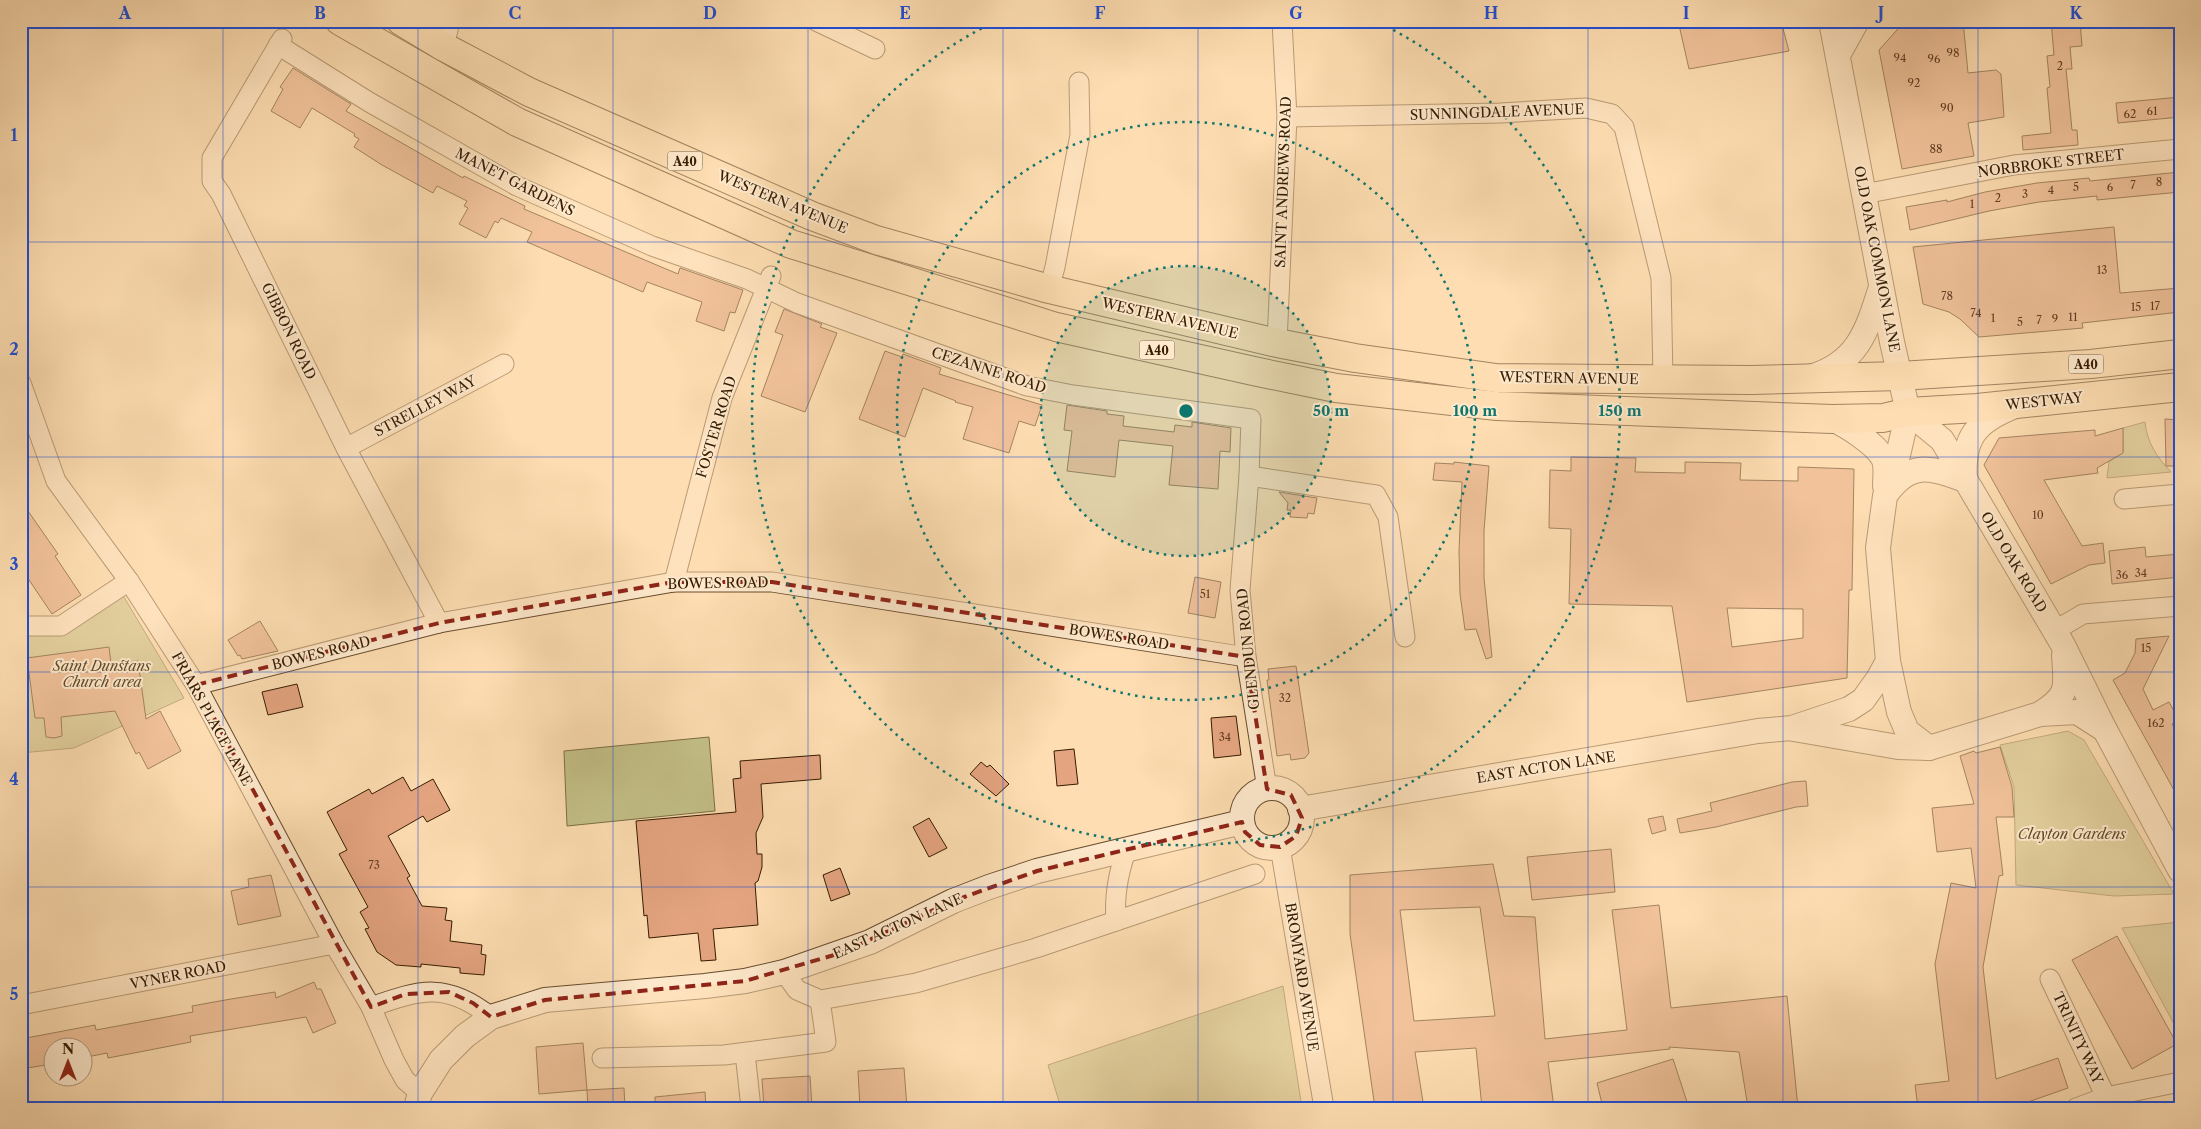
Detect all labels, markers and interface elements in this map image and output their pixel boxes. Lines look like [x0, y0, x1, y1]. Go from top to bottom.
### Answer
text: A [118, 3, 132, 23]
text: B [314, 3, 326, 23]
text: C [509, 3, 521, 23]
text: D [703, 3, 717, 23]
text: E [899, 3, 911, 23]
text: F [1095, 3, 1106, 23]
text: G [1289, 3, 1303, 23]
text: H [1484, 3, 1498, 23]
text: I [1683, 3, 1690, 23]
text: J [1875, 3, 1884, 23]
text: K [2070, 3, 2084, 23]
house number: 98 [1947, 46, 1959, 60]
house number: 94 [1894, 51, 1906, 65]
house number: 96 [1928, 52, 1941, 66]
house number: 2 [2057, 59, 2063, 73]
house number: 92 [1908, 76, 1920, 90]
street label: SAINT ANDREWS ROAD [1271, 96, 1295, 268]
street label: SUNNINGDALE AVENUE [1409, 100, 1585, 124]
house number: 90 [1940, 101, 1954, 115]
house number: 61 [2146, 104, 2158, 118]
house number: 62 [2124, 107, 2136, 121]
text: 1 [10, 125, 18, 145]
house number: 88 [1929, 142, 1943, 156]
street label: MANET GARDENS [452, 144, 578, 220]
street label: NORBROKE STREET [1977, 145, 2126, 181]
road number: A40 [668, 152, 702, 170]
street label: OLD OAK COMMON LANE [1850, 164, 1904, 354]
street label: WESTERN AVENUE [714, 166, 851, 238]
house number: 8 [2156, 175, 2162, 189]
house number: 7 [2130, 178, 2136, 192]
house number: 5 [2073, 180, 2079, 194]
house number: 6 [2107, 180, 2114, 194]
house number: 4 [2048, 183, 2054, 197]
house number: 3 [2022, 187, 2028, 201]
house number: 2 [1995, 191, 2001, 205]
house number: 1 [1970, 197, 1975, 211]
house number: 13 [2097, 263, 2107, 277]
street label: GIBBON ROAD [258, 279, 320, 383]
house number: 78 [1941, 289, 1953, 303]
street label: WESTERN AVENUE [1099, 293, 1240, 342]
house number: 17 [2150, 299, 2161, 313]
house number: 15 [2131, 300, 2141, 314]
house number: 74 [1970, 306, 1982, 320]
house number: 11 [2068, 310, 2078, 324]
house number: 1 [1991, 311, 1996, 325]
house number: 9 [2052, 312, 2058, 326]
house number: 7 [2036, 313, 2042, 327]
house number: 5 [2017, 315, 2023, 329]
text: 2 [9, 339, 19, 359]
road number: A40 [1140, 340, 1174, 360]
street label: CEZANNE ROAD [929, 343, 1049, 397]
road number: A40 [2068, 354, 2104, 374]
street label: WESTERN AVENUE [1498, 368, 1639, 388]
street label: STRELLEY WAY [371, 371, 480, 440]
street label: FOSTER ROAD [692, 374, 740, 480]
street label: WESTWAY [2004, 388, 2084, 414]
text: 50 m [1313, 401, 1349, 420]
text: 100 m [1453, 401, 1497, 420]
text: 150 m [1598, 401, 1642, 420]
centre of rings [1177, 402, 1195, 420]
street label: OLD OAK ROAD [1977, 508, 2051, 616]
house number: 10 [2032, 508, 2044, 522]
text: 3 [9, 554, 19, 574]
house number: 34 [2135, 566, 2147, 580]
house number: 36 [2116, 568, 2129, 582]
street label: BOWES ROAD [667, 573, 769, 593]
house number: 51 [1200, 587, 1211, 601]
street label: GLENDUN ROAD [1233, 587, 1263, 711]
street label: BOWES ROAD [1068, 620, 1170, 654]
street label: BOWES ROAD [270, 632, 372, 674]
house number: 15 [2141, 641, 2151, 655]
street label: FRIARS PLACE LANE [168, 649, 256, 789]
park label: Saint Dunstans Church area [52, 657, 152, 691]
house number: 32 [1279, 691, 1291, 705]
house number: 162 [2147, 716, 2165, 730]
house number: 34 [1219, 730, 1231, 744]
street label: EAST ACTON LANE [1475, 747, 1617, 787]
text: 4 [9, 769, 19, 789]
park label: Clayton Gardens [2018, 825, 2127, 843]
house number: 73 [368, 858, 380, 872]
street label: EAST ACTON LANE [830, 889, 966, 963]
street label: BROMYARD AVENUE [1281, 901, 1323, 1053]
street label: VYNER ROAD [127, 957, 228, 993]
text: 5 [10, 984, 19, 1004]
street label: TRINITY WAY [2049, 989, 2108, 1088]
north arrow [42, 1036, 92, 1086]
text: N [62, 1040, 74, 1058]

